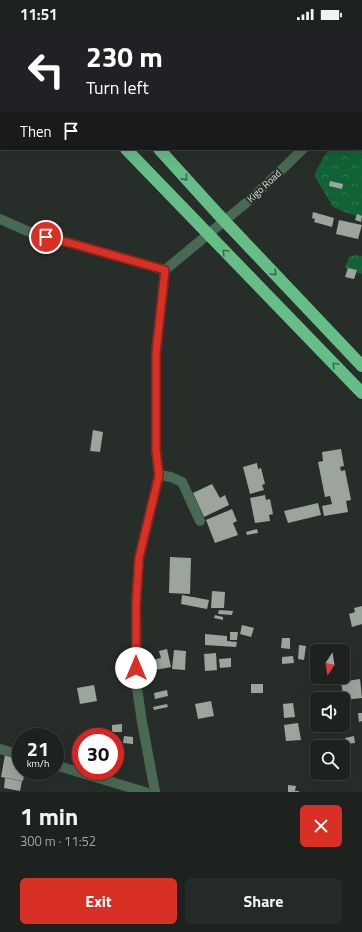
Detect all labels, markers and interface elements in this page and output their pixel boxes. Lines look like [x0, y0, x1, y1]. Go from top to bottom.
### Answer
text: 11:51 [20, 3, 57, 26]
text: 230 m [86, 35, 163, 78]
icon: left [20, 44, 72, 96]
text: Turn left [86, 74, 149, 101]
text: Then [20, 120, 52, 143]
icon: arrive [60, 120, 82, 142]
street label: Kigo Road [243, 166, 285, 206]
one-way arrow [181, 173, 188, 181]
pin [29, 220, 63, 254]
icon: arrive [35, 226, 57, 248]
one-way arrow [222, 249, 230, 257]
one-way arrow [269, 268, 277, 276]
one-way arrow [332, 362, 340, 370]
north arrow [310, 644, 350, 684]
map controls [310, 644, 350, 780]
position arrow [115, 647, 157, 689]
button: sound [310, 692, 350, 732]
speed limit sign: 30 [72, 728, 124, 780]
text: 21 [27, 733, 49, 764]
button: search [310, 740, 350, 780]
text: km/h [27, 756, 49, 771]
text: 1 min [20, 798, 78, 834]
button: close [300, 805, 342, 847]
text: 300 m · 11:52 [20, 831, 96, 851]
button: Exit [20, 878, 177, 924]
button: Share [185, 878, 342, 924]

